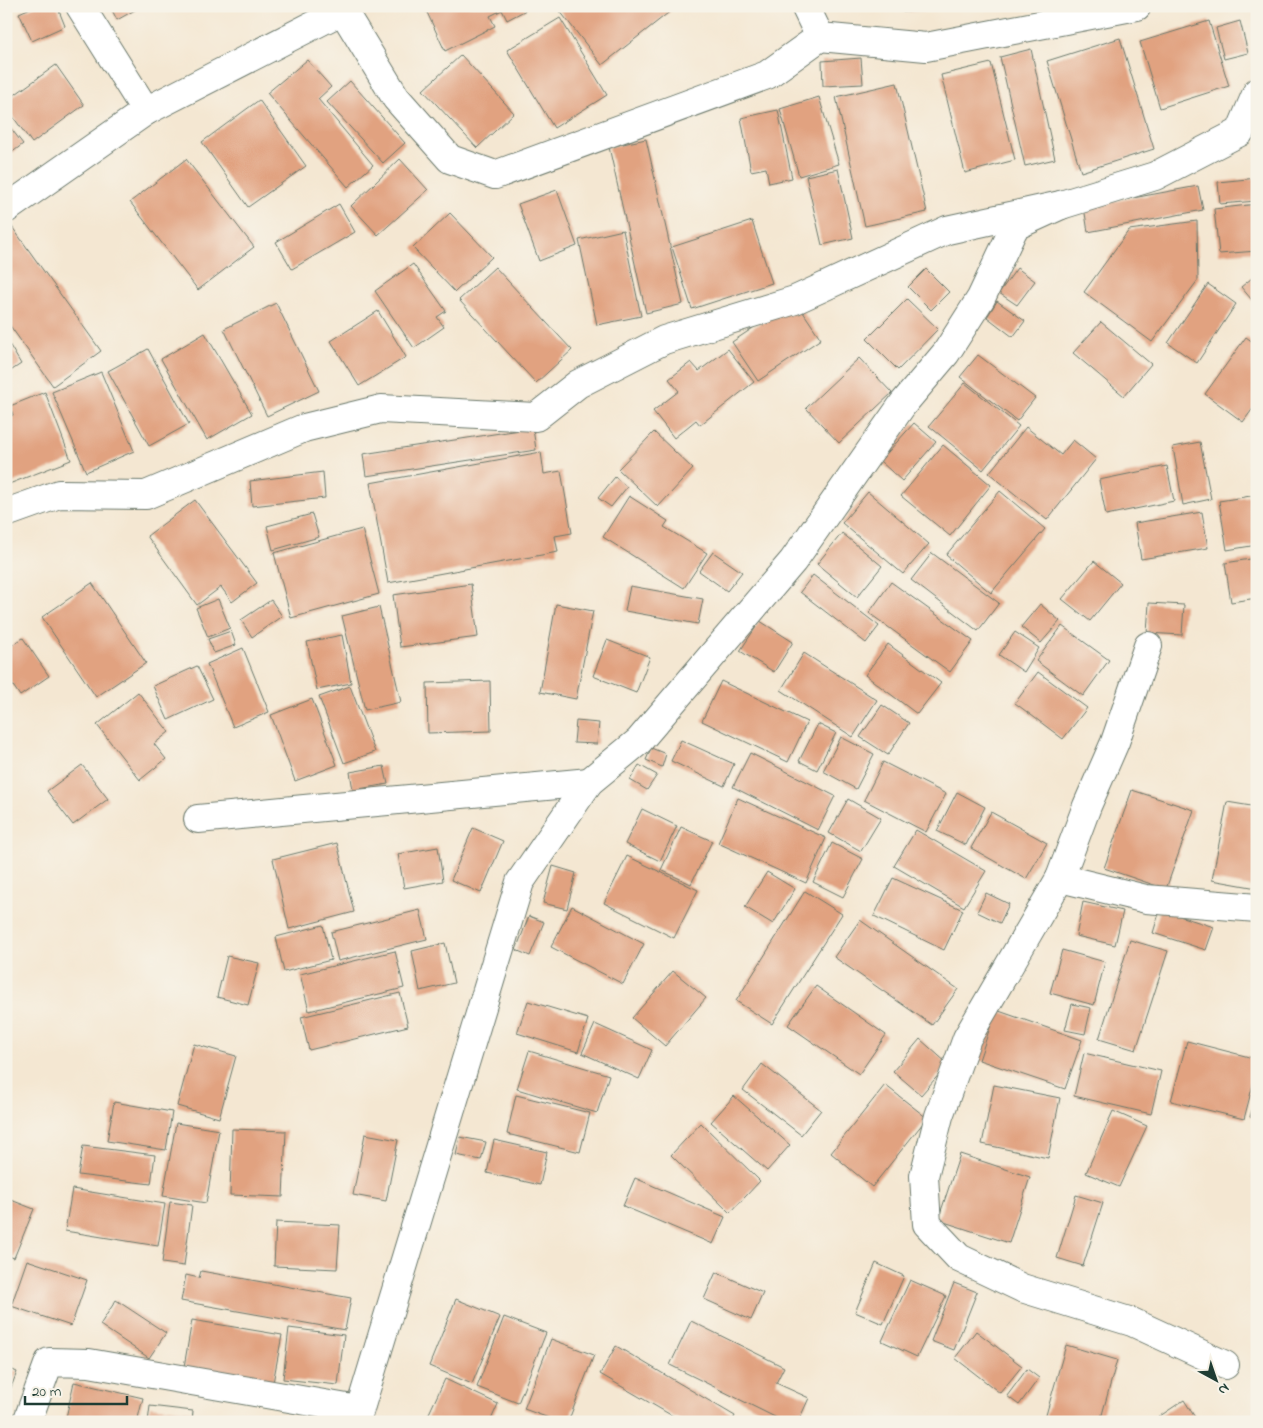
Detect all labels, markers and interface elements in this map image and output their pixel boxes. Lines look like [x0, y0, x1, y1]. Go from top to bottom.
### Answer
north arrow [1190, 1356, 1240, 1406]
scale bar [25, 1373, 128, 1405]
text: N [1213, 1378, 1234, 1400]
text: 20 m [32, 1381, 62, 1403]

